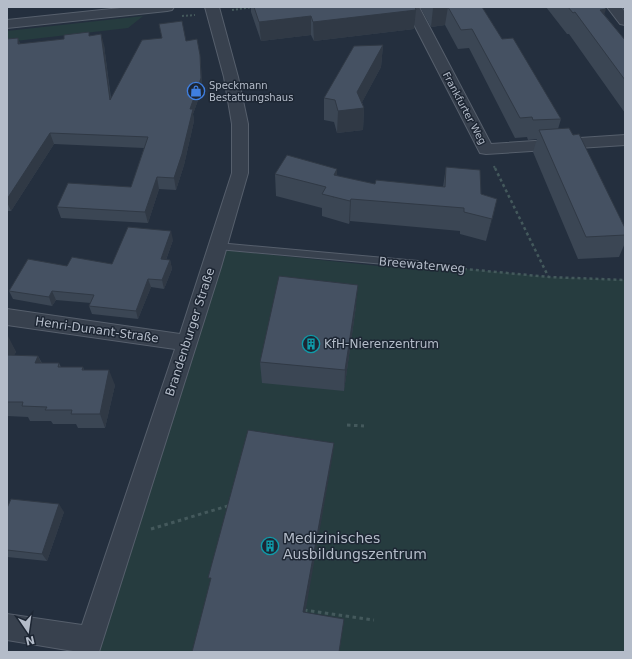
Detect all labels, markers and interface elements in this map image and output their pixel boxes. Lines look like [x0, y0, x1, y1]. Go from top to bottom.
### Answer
street label: Frankfurter Weg [441, 70, 488, 146]
place label: Speckmann Bestattungshaus [209, 80, 293, 103]
shop icon: Speckmann Bestattungshaus [186, 81, 206, 101]
street label: Breewaterweg [378, 254, 466, 276]
street label: Brandenburger Straße [163, 266, 217, 398]
street label: Henri-Dunant-Straße [34, 314, 160, 346]
building icon: KfH-Nierenzentrum [301, 334, 321, 354]
place label: KfH-Nierenzentrum [324, 337, 439, 351]
place label: Medizinisches Ausbildungszentrum [283, 530, 427, 562]
building icon: Medizinisches Ausbildungszentrum [260, 536, 280, 556]
north arrow [8, 611, 48, 651]
text: N [24, 633, 36, 648]

